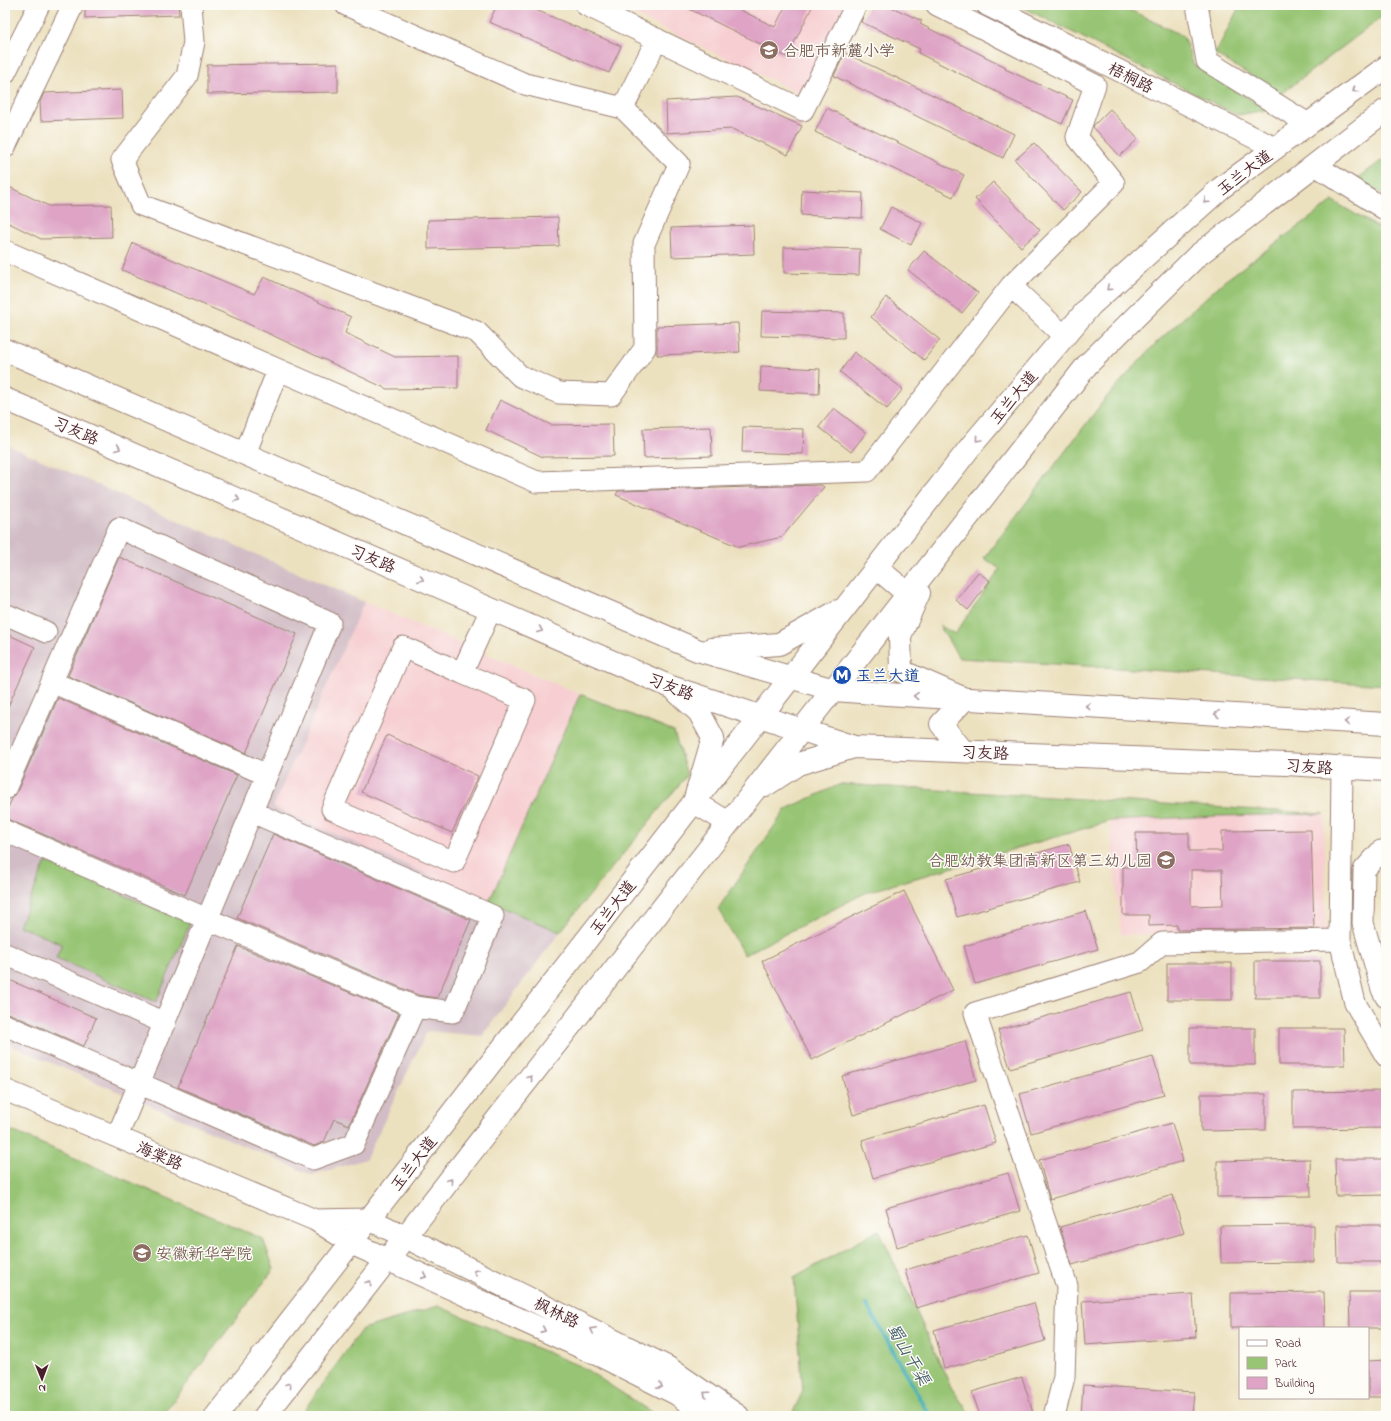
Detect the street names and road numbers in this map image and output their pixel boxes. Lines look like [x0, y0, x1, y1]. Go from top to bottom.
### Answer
street label: 梧桐路 [1103, 57, 1157, 100]
street label: 玉兰大道 [1212, 145, 1278, 202]
street label: 玉兰大道 [985, 366, 1044, 431]
street label: 习友路 [48, 411, 102, 452]
street label: 习友路 [345, 539, 399, 580]
street label: 习友路 [644, 668, 697, 708]
street label: 习友路 [961, 741, 1009, 767]
street label: 习友路 [1284, 754, 1334, 782]
street label: 玉兰大道 [584, 876, 643, 941]
street label: 玉兰大道 [385, 1132, 444, 1197]
street label: 海棠路 [132, 1136, 186, 1177]
street label: 枫林路 [529, 1292, 583, 1335]

